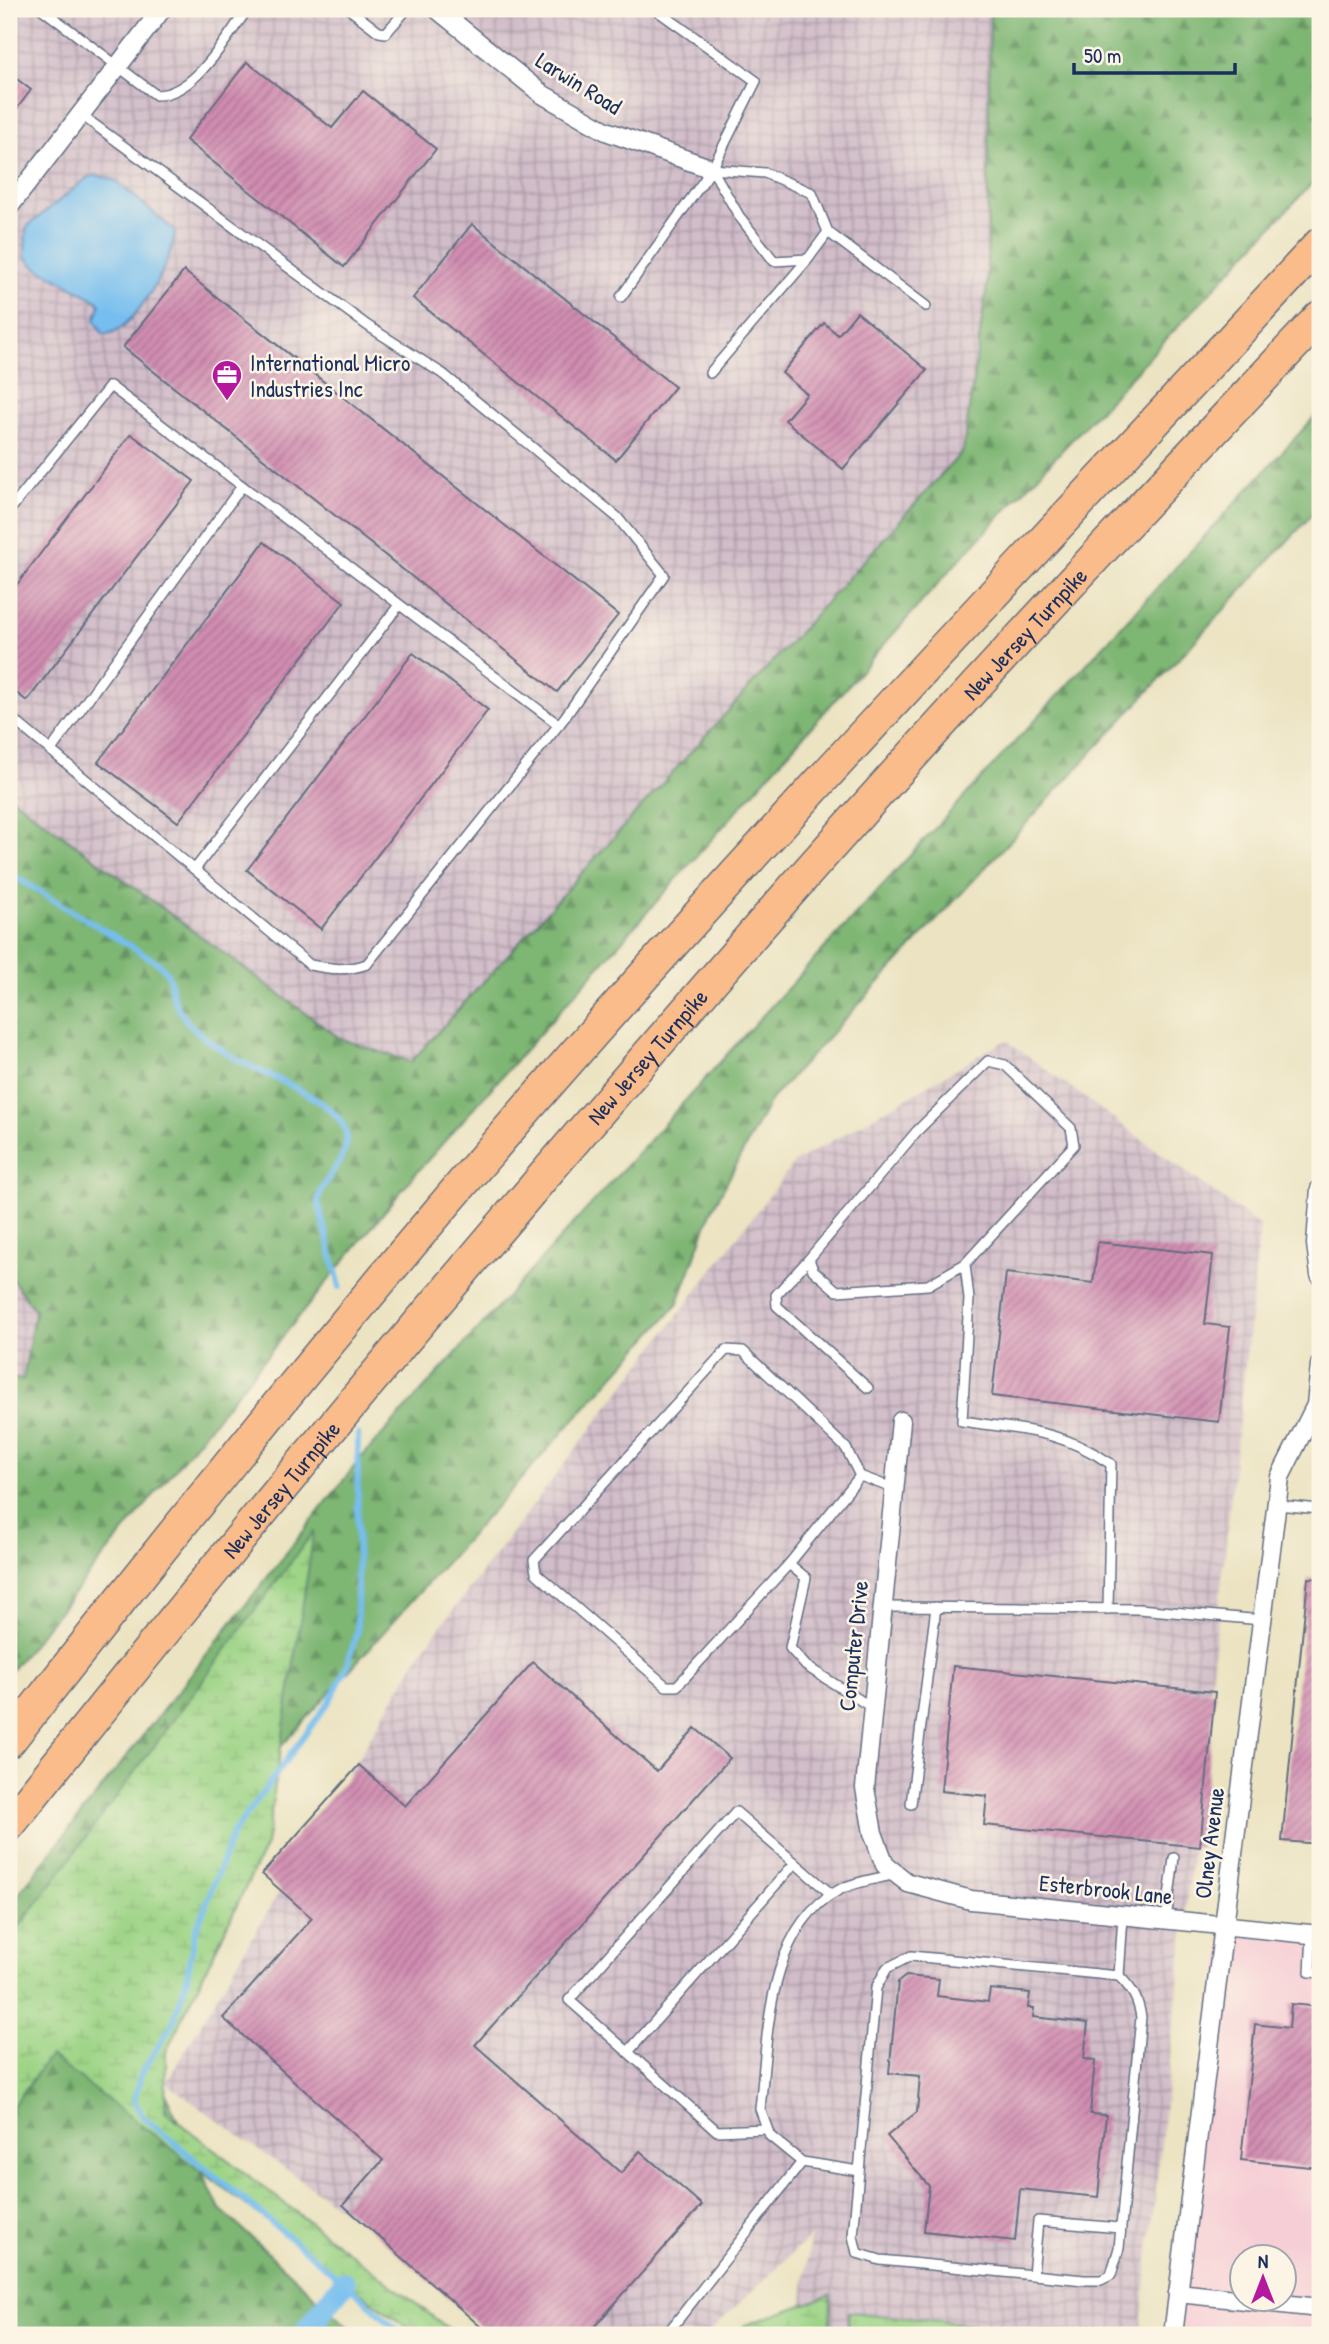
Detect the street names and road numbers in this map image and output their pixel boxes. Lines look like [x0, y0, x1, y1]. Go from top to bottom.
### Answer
street label: Larwin Road [530, 45, 628, 121]
street label: New Jersey Turnpike [955, 560, 1093, 706]
street label: New Jersey Turnpike [580, 982, 714, 1131]
street label: New Jersey Turnpike [215, 1414, 347, 1564]
street label: Computer Drive [831, 1579, 875, 1713]
street label: Olney Avenue [1187, 1786, 1231, 1900]
street label: Esterbrook Lane [1038, 1867, 1174, 1911]

